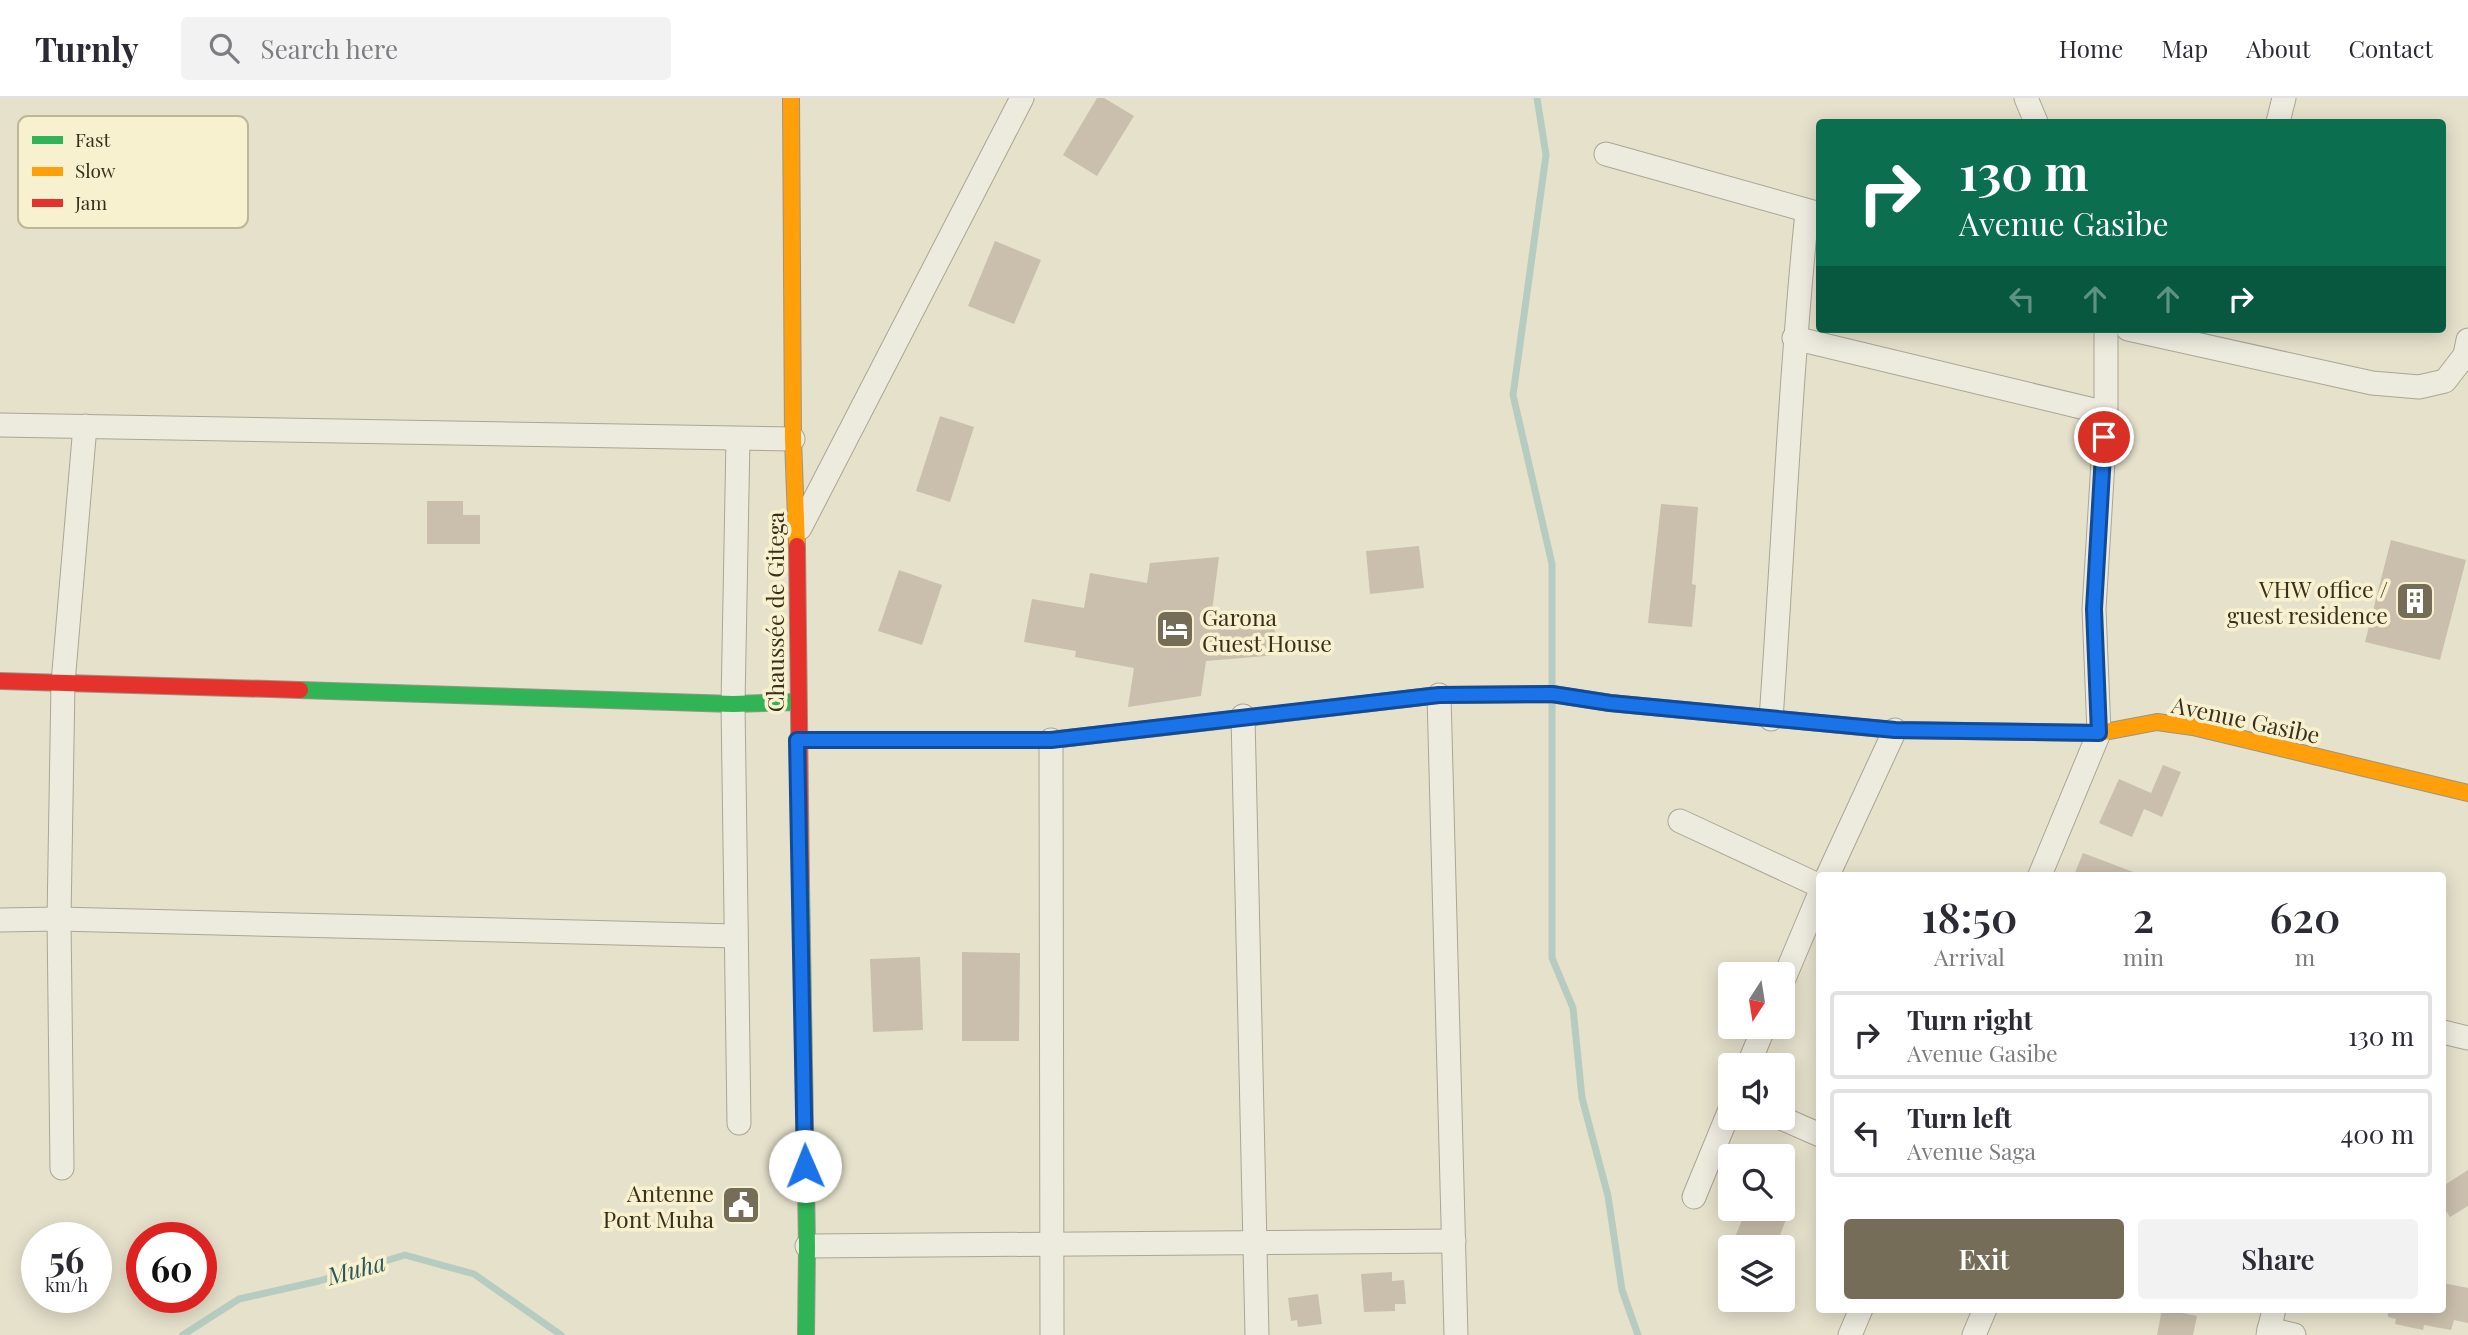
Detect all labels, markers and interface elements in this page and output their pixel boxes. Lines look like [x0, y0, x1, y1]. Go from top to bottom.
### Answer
search box [181, 17, 671, 80]
text: Turnly [35, 26, 139, 70]
icon: search [205, 29, 243, 67]
text: Search here [261, 31, 398, 66]
text: Home [2059, 32, 2123, 64]
text: Map [2161, 32, 2208, 64]
text: About [2246, 32, 2310, 64]
text: Contact [2348, 32, 2433, 64]
legend [18, 116, 248, 228]
text: Fast [75, 126, 111, 152]
text: 130 m [1959, 138, 2089, 203]
icon: right [1844, 147, 1935, 238]
text: Slow [75, 157, 116, 183]
text: Jam [74, 189, 107, 215]
text: Avenue Gasibe [1959, 201, 2169, 244]
icon: left [2003, 280, 2041, 318]
icon: ahead [2076, 280, 2114, 318]
icon: ahead [2149, 280, 2187, 318]
icon: right [2222, 280, 2260, 318]
pin [2074, 407, 2134, 467]
icon: arrive [2085, 418, 2123, 456]
street label: Chaussée de Gitega [759, 511, 790, 712]
place label: VHW office / guest residence [2227, 573, 2388, 630]
building icon: VHW office / guest residence [2394, 580, 2436, 622]
place label: Garona Guest House [1202, 601, 1332, 658]
hotel icon: Garona Guest House [1154, 608, 1196, 650]
street label: Avenue Gasibe [2168, 688, 2323, 750]
text: 18:50 [1922, 888, 2017, 944]
text: 2 [2133, 888, 2154, 944]
text: 620 [2270, 888, 2340, 944]
text: Arrival [1934, 941, 2005, 972]
text: min [2123, 941, 2164, 972]
text: m [2295, 941, 2315, 972]
north arrow [1718, 962, 1796, 1040]
map controls [1718, 962, 1795, 1312]
text: Turn right [1907, 1002, 2033, 1037]
icon: right [1848, 1016, 1886, 1054]
text: 130 m [2348, 1018, 2414, 1053]
text: Avenue Gasibe [1907, 1037, 2058, 1068]
button: sound [1718, 1053, 1795, 1130]
text: Turn left [1907, 1100, 2012, 1135]
icon: left [1848, 1114, 1886, 1152]
text: 400 m [2340, 1116, 2414, 1151]
position arrow [768, 1129, 842, 1203]
text: Avenue Saga [1907, 1135, 2036, 1166]
button: search [1718, 1144, 1795, 1221]
place label: Antenne Pont Muha [603, 1177, 715, 1234]
public building icon: Antenne Pont Muha [720, 1184, 762, 1226]
button: Exit [1844, 1219, 2124, 1299]
button: Share [2138, 1219, 2418, 1299]
speed limit sign: 60 [126, 1222, 217, 1313]
text: 56 [49, 1235, 84, 1282]
button: layers [1718, 1235, 1795, 1312]
water label: Muha [322, 1245, 389, 1291]
text: km/h [45, 1273, 88, 1297]

